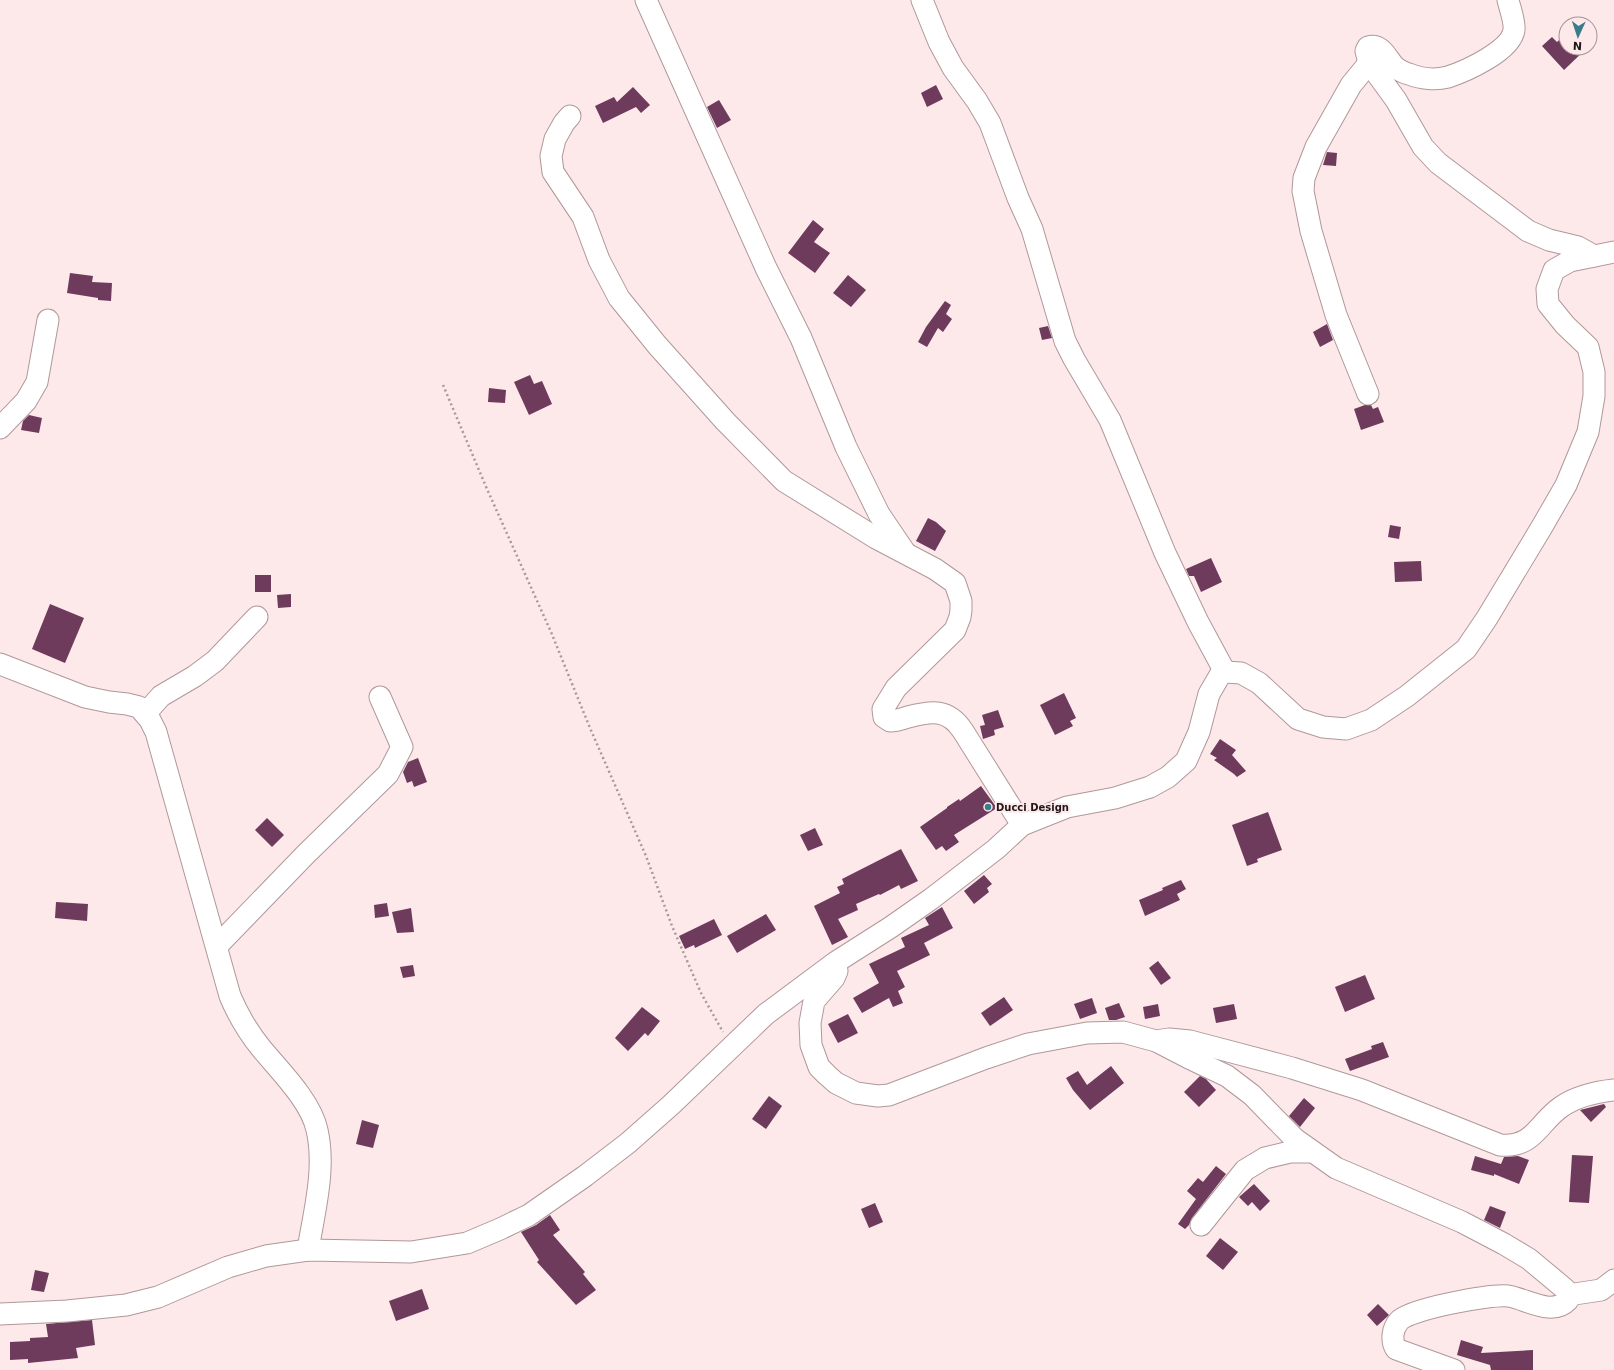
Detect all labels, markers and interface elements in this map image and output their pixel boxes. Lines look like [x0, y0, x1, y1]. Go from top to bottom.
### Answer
north arrow [1558, 16, 1598, 56]
text: N [1573, 39, 1582, 52]
marker: Ducci Design [983, 802, 993, 812]
place label: Ducci Design [996, 802, 1069, 813]

